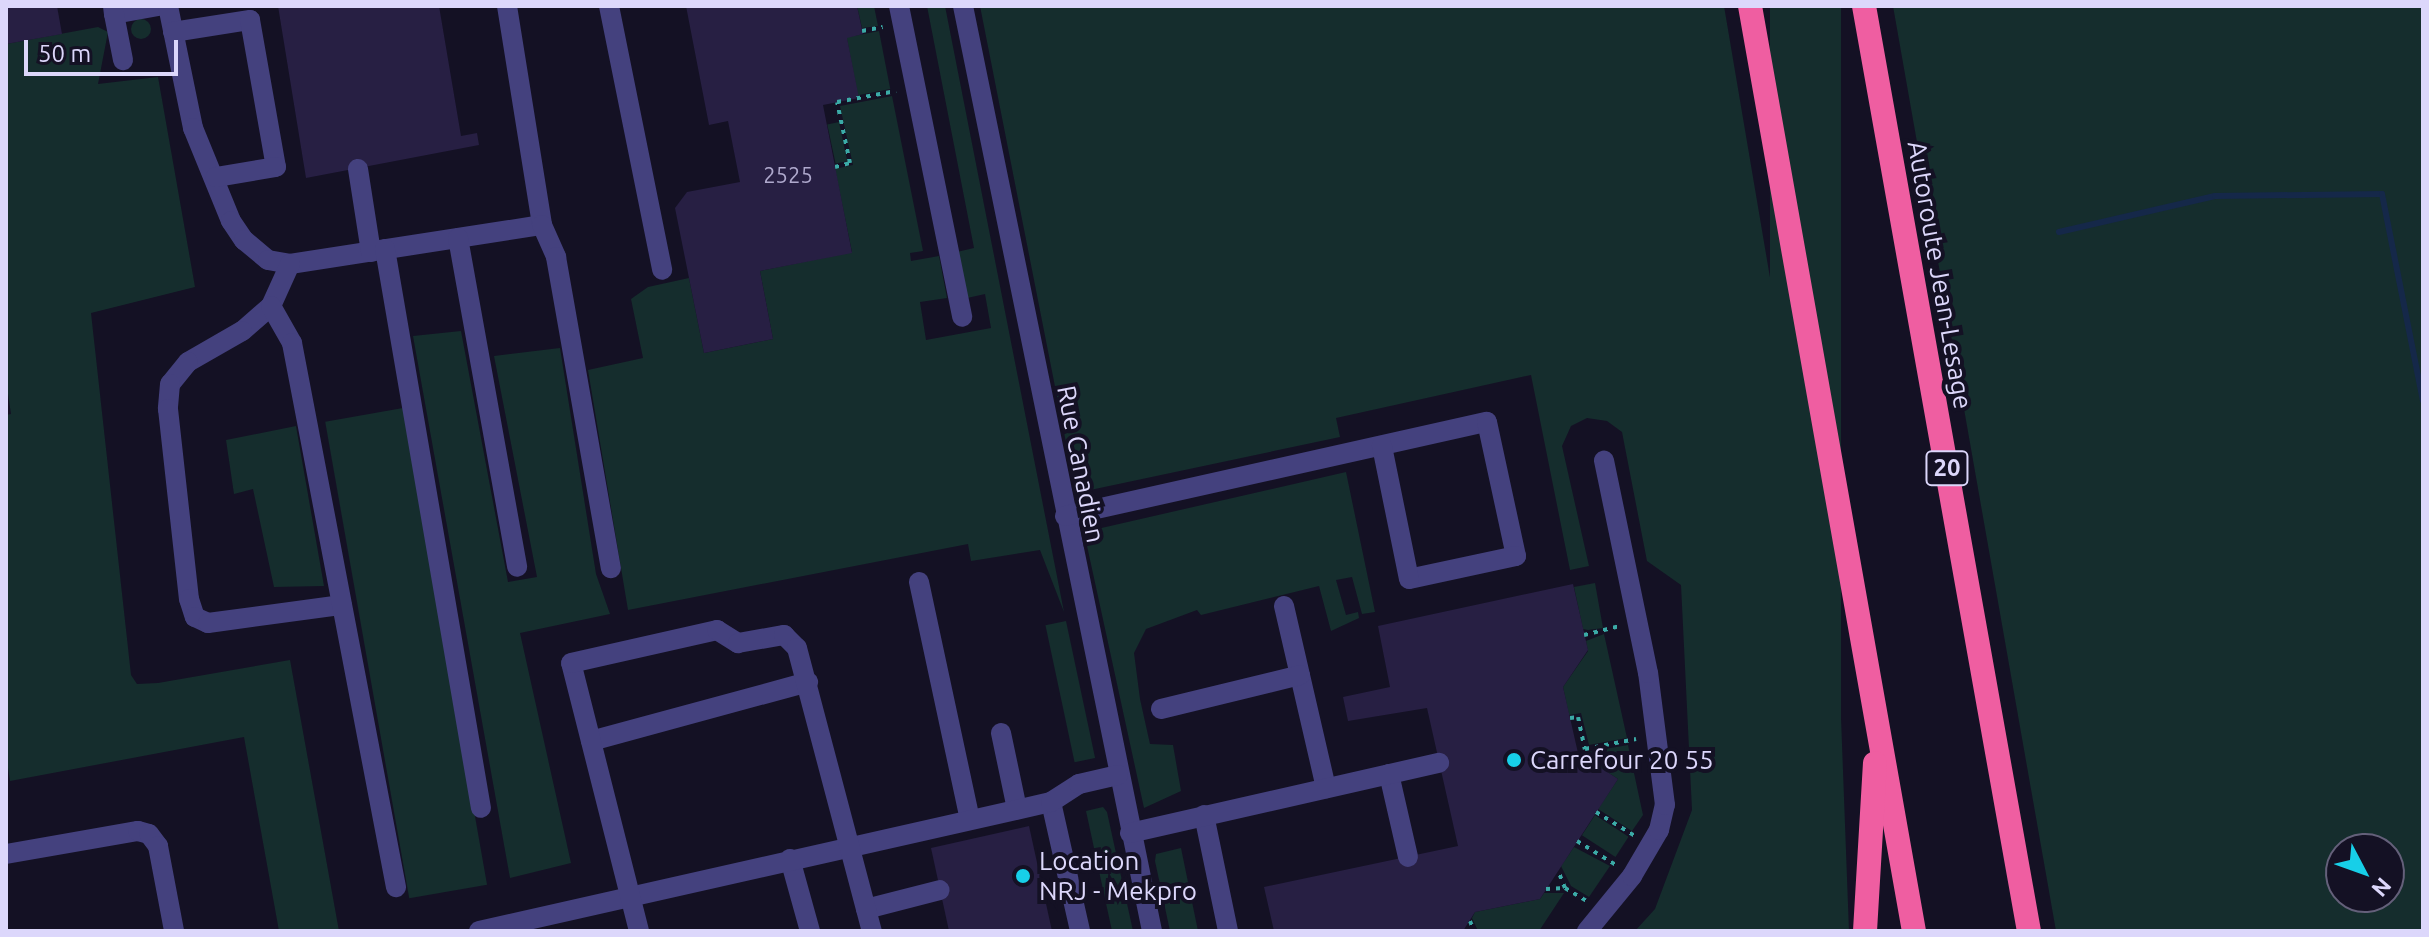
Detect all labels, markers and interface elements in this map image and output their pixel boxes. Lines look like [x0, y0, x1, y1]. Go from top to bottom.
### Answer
scale bar [28, 24, 182, 74]
text: 50 m [38, 40, 91, 67]
street label: Autoroute Jean-Lesage [1901, 138, 1979, 412]
house number: 2525 [763, 162, 813, 188]
street label: Rue Canadien [1050, 383, 1112, 545]
road number: 20 [1925, 448, 1969, 488]
place label: Carrefour 20 55 [1530, 744, 1714, 776]
marker: Carrefour 20 55 [1505, 751, 1523, 769]
north arrow [2325, 833, 2405, 913]
place label: Location NRJ - Mekpro [1039, 845, 1197, 906]
marker: Location NRJ - Mekpro [1014, 867, 1032, 885]
text: N [2367, 873, 2397, 902]

